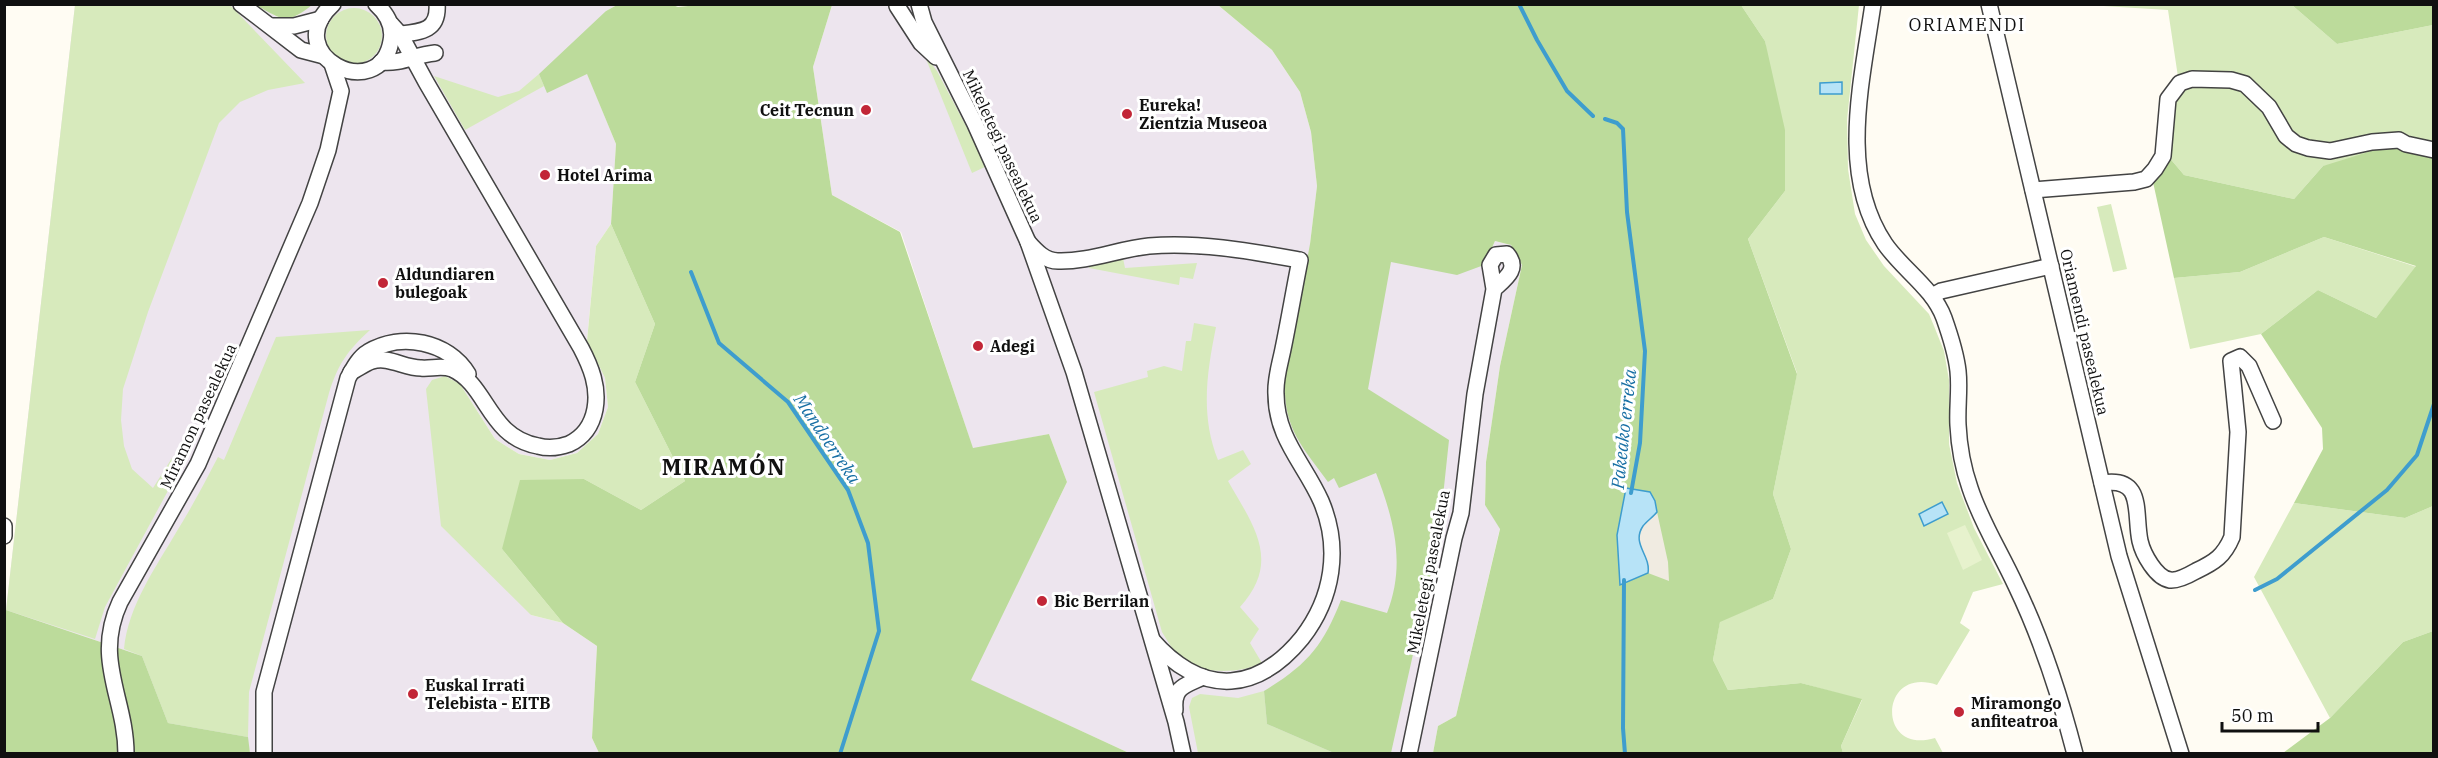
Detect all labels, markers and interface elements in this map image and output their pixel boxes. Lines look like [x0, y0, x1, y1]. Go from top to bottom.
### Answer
district label: ORIAMENDI [1908, 13, 2026, 36]
street label: Mikeletegi pasealekua [959, 66, 1047, 226]
place label: Eureka! Zientzia Museoa [1139, 95, 1267, 133]
place label: Ceit Tecnun [760, 100, 854, 120]
marker: Ceit Tecnun [859, 103, 873, 117]
marker: Eureka! Zientzia Museoa [1120, 107, 1134, 121]
place label: Hotel Arima [557, 165, 652, 185]
marker: Hotel Arima [538, 168, 552, 182]
street label: Oriamendi pasealekua [2056, 247, 2114, 417]
place label: Aldundiaren bulegoak [395, 264, 495, 302]
marker: Aldundiaren bulegoak [376, 276, 390, 290]
place label: Adegi [990, 336, 1035, 356]
marker: Adegi [971, 339, 985, 353]
street label: Miramon pasealekua [156, 340, 241, 492]
water label: Pakeako erreka [1606, 368, 1641, 491]
water label: Mandoerreka [788, 388, 866, 488]
district label: MIRAMÓN [662, 452, 786, 481]
street label: Mikeletegi pasealekua [1402, 488, 1454, 656]
place label: Bic Berrilan [1054, 591, 1150, 611]
marker: Bic Berrilan [1035, 594, 1049, 608]
place label: Euskal Irrati Telebista - EITB [425, 675, 551, 713]
marker: Euskal Irrati Telebista - EITB [406, 687, 420, 701]
place label: Miramongo anfiteatroa [1971, 693, 2061, 731]
scale bar [2222, 695, 2318, 733]
text: 50 m [2231, 704, 2274, 727]
marker: Miramongo anfiteatroa [1952, 705, 1966, 719]

